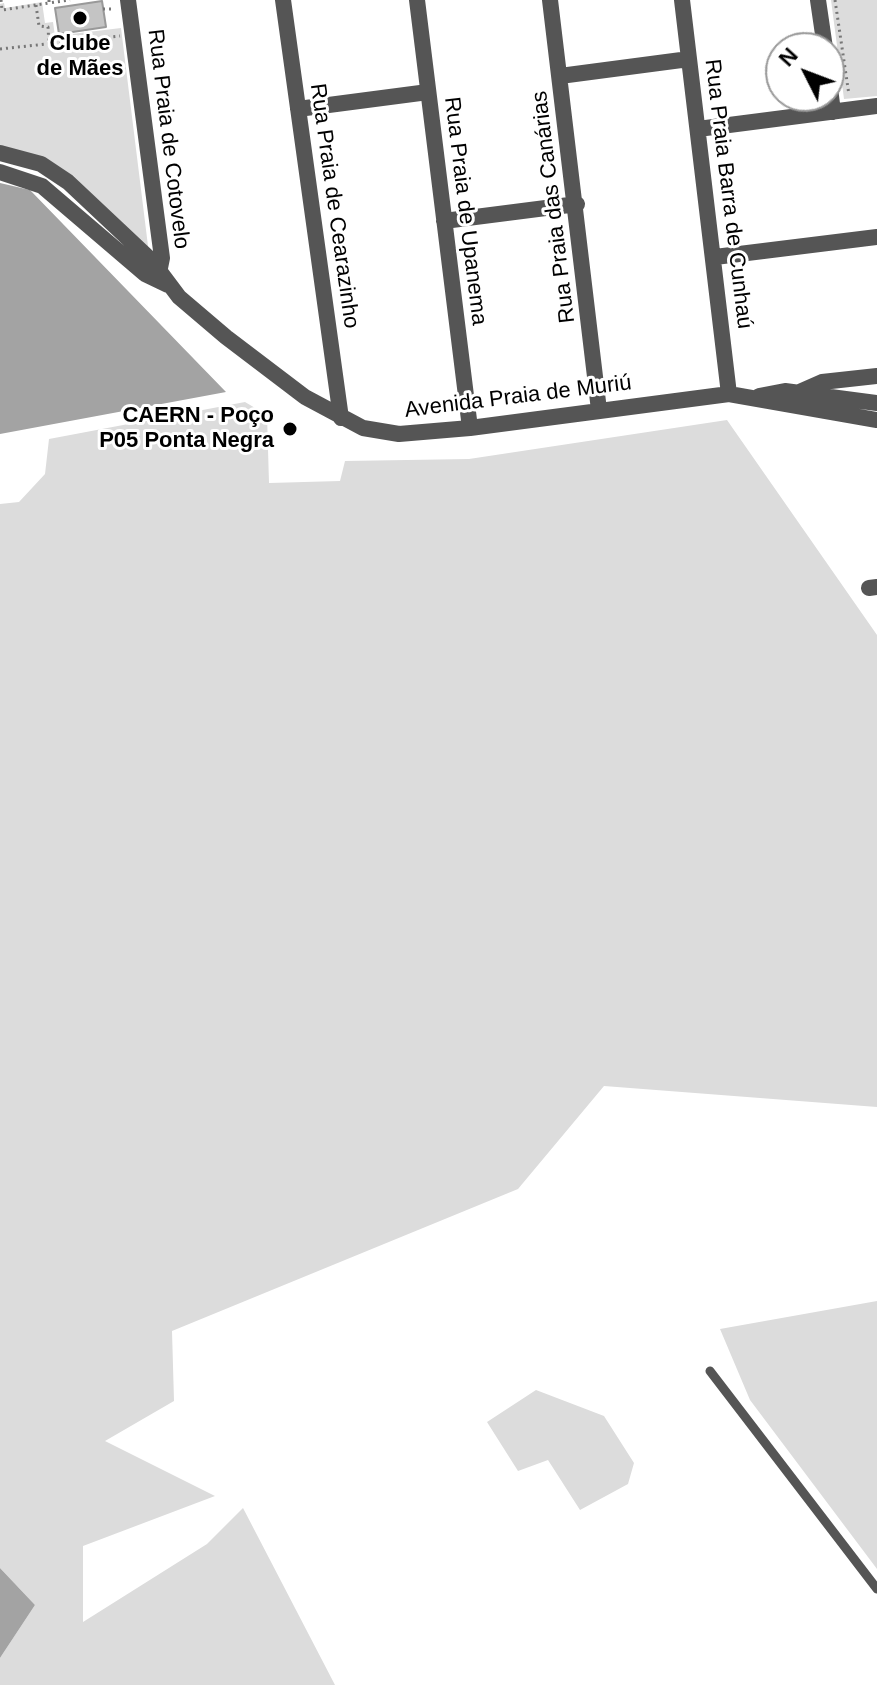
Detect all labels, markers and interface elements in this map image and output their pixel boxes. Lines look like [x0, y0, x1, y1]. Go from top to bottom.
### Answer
marker: Clube de Mães [71, 9, 89, 27]
street label: Rua Praia de Cotovelo [141, 28, 195, 250]
place label: Clube de Mães [37, 31, 123, 82]
north arrow [765, 32, 845, 112]
text: N [774, 43, 803, 71]
street label: Rua Praia Barra de Cunhaú [698, 58, 758, 330]
street label: Rua Praia de Cearazinho [304, 82, 364, 330]
street label: Rua Praia das Canárias [527, 89, 581, 325]
street label: Rua Praia de Upanema [438, 95, 492, 327]
street label: Avenida Praia de Muriú [403, 370, 633, 424]
place label: CAERN - Poço P05 Ponta Negra [99, 403, 274, 454]
marker: CAERN - Poço P05 Ponta Negra [281, 420, 299, 438]

